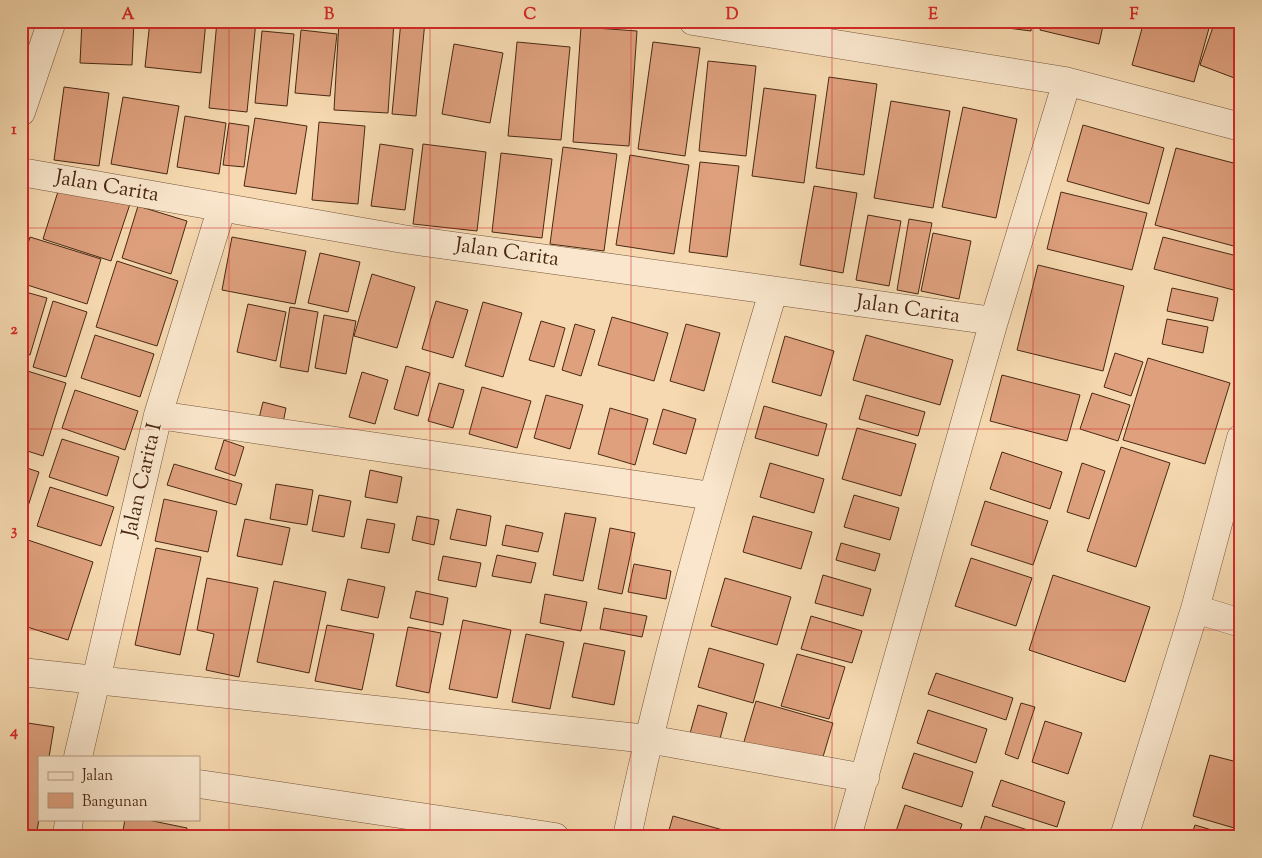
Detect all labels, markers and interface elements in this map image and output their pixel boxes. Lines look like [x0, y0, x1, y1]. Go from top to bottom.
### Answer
text: A [122, 4, 135, 27]
text: B [324, 4, 334, 27]
text: C [524, 4, 537, 27]
text: D [726, 4, 739, 27]
text: E [928, 4, 938, 27]
text: F [1130, 4, 1139, 27]
text: 1 [11, 119, 17, 142]
street label: Jalan Carita [52, 163, 162, 211]
street label: Jalan Carita [452, 231, 561, 275]
street label: Jalan Carita [853, 288, 962, 332]
text: 2 [10, 319, 18, 342]
street label: Jalan Carita I [115, 420, 171, 541]
text: 3 [11, 520, 18, 543]
text: 4 [9, 721, 18, 744]
legend [38, 756, 200, 820]
text: Jalan [81, 766, 113, 787]
text: Bangunan [82, 792, 148, 813]

